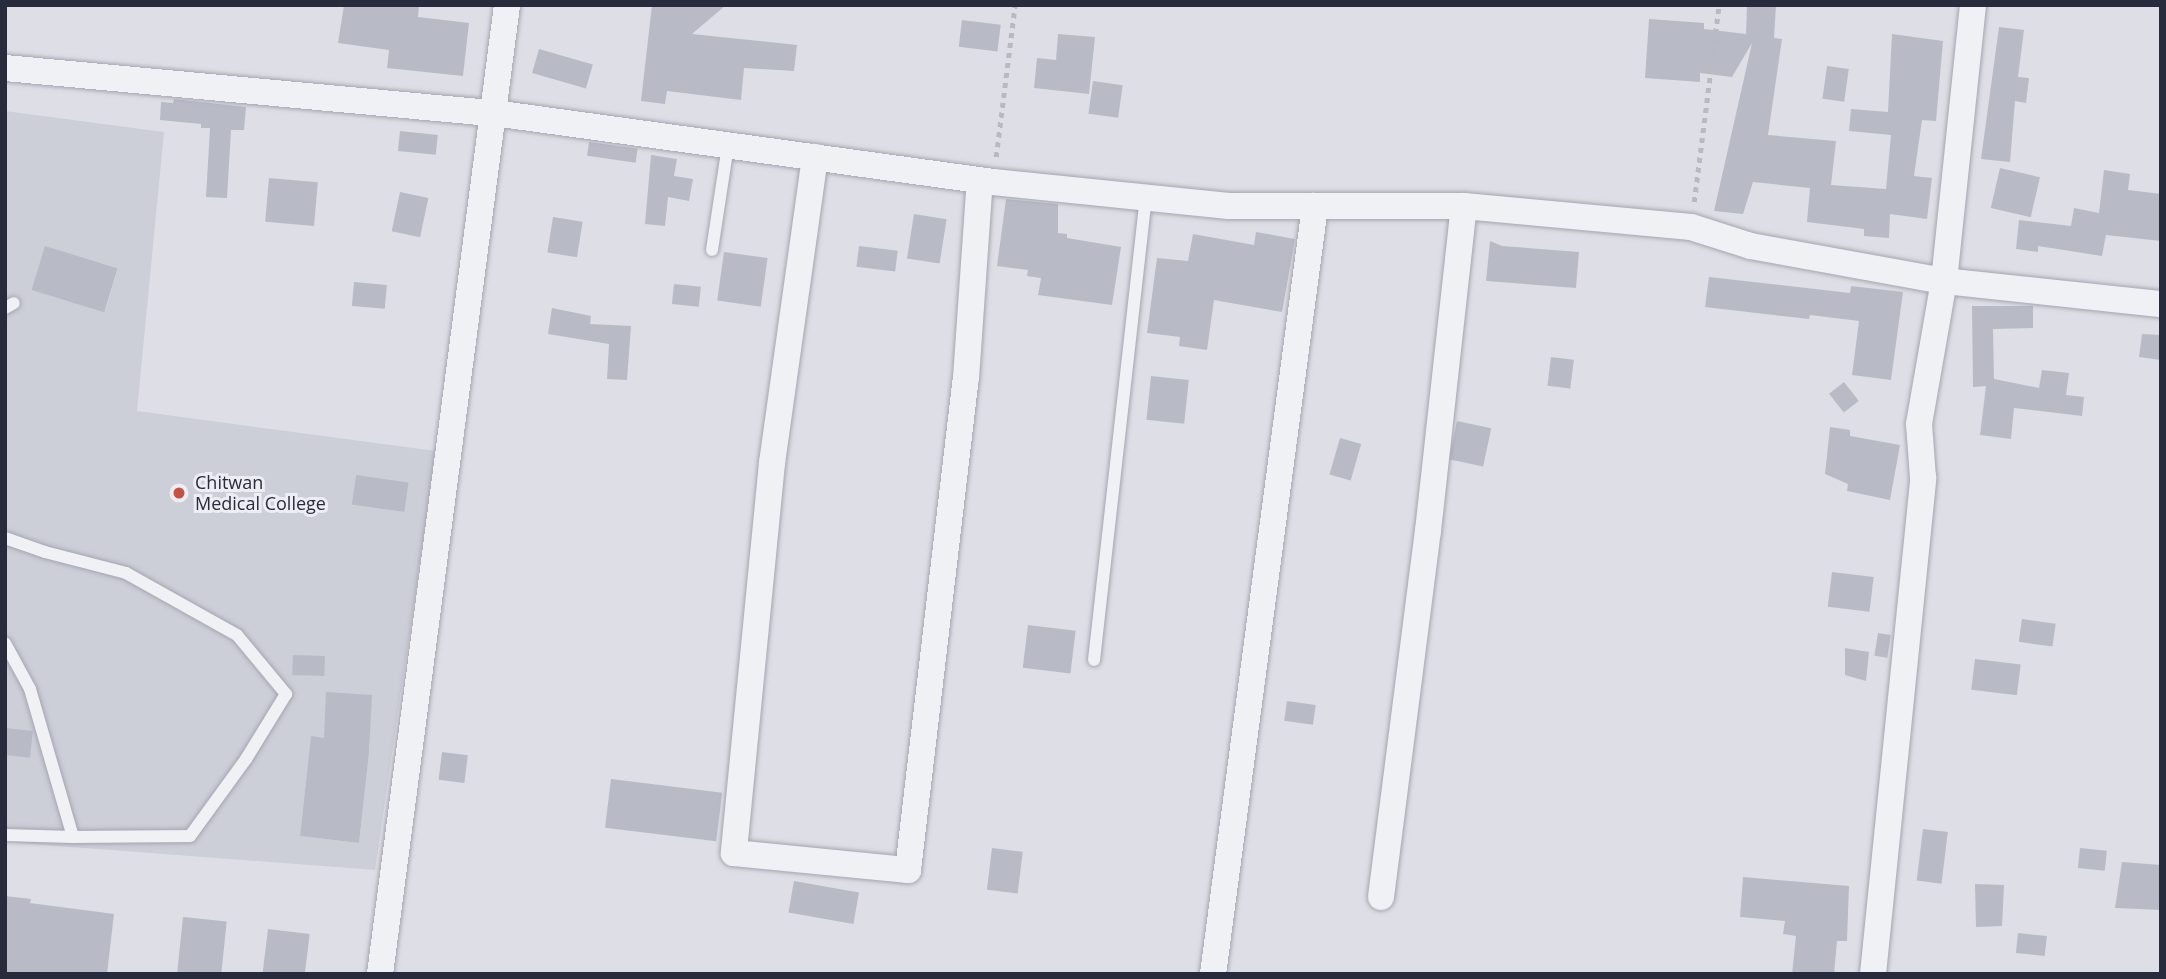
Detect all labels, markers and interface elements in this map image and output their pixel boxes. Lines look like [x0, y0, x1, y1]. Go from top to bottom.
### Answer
place label: Chitwan Medical College [195, 472, 326, 514]
marker: Chitwan Medical College [169, 483, 189, 503]

